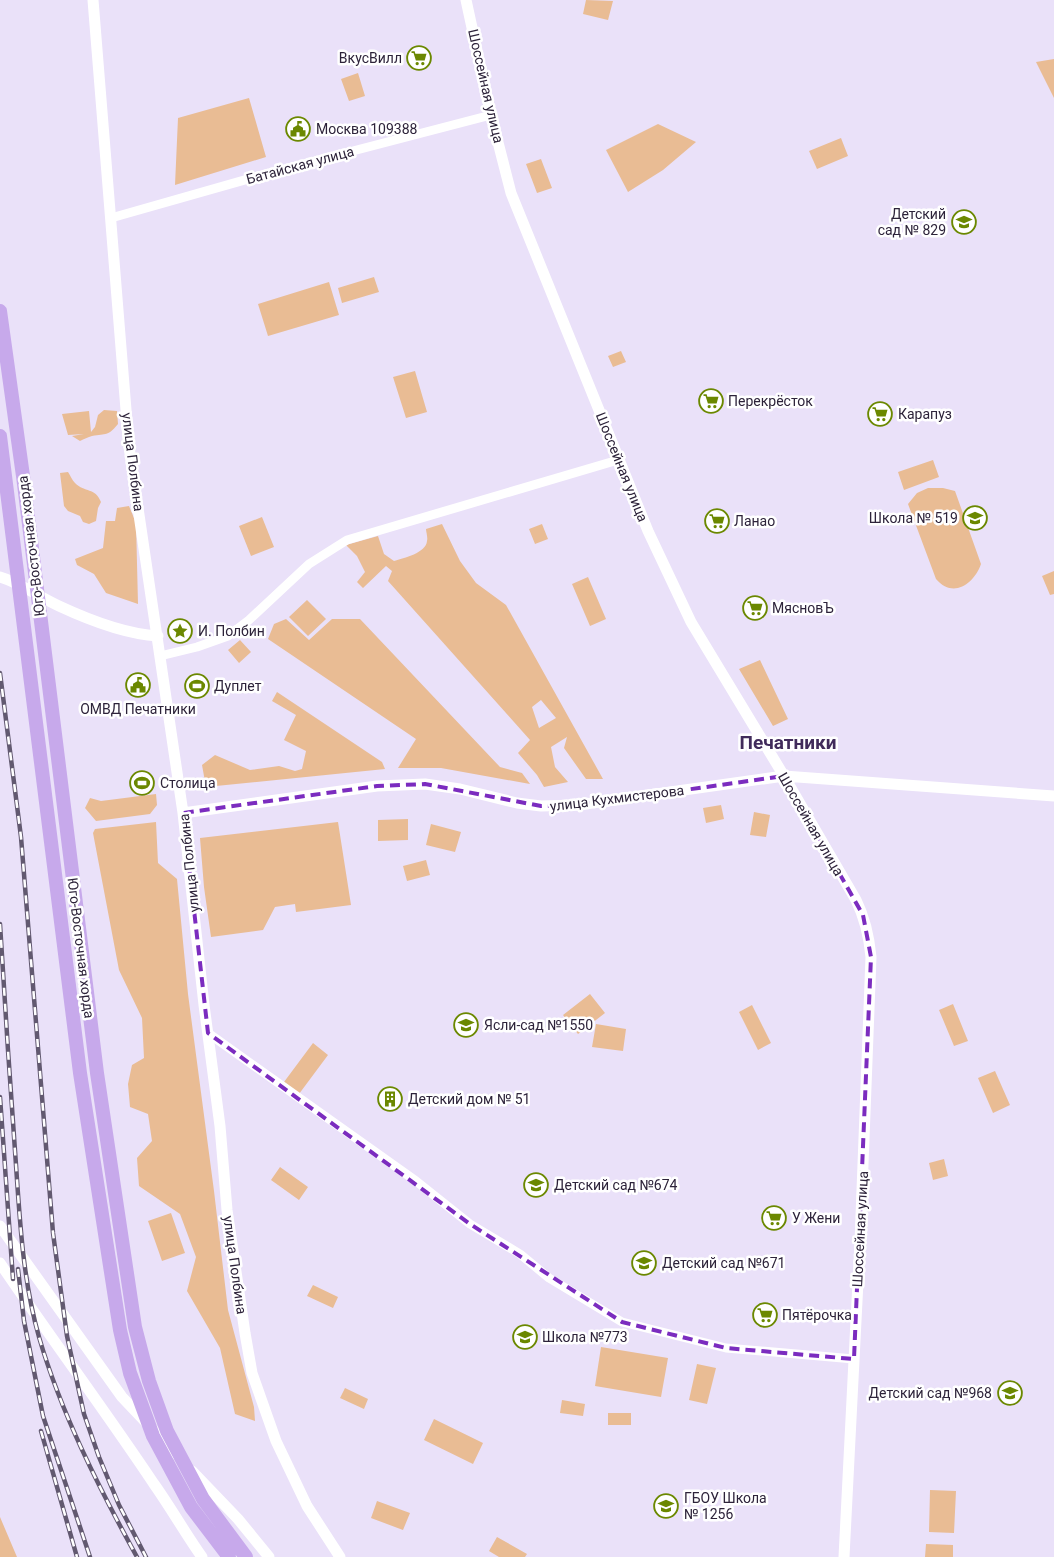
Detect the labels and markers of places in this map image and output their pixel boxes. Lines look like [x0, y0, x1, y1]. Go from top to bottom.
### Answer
supermarket icon: ВкусВилл [406, 45, 432, 71]
place label: ВкусВилл [339, 50, 402, 66]
public building icon: Москва 109388 [285, 116, 311, 142]
place label: Москва 109388 [316, 121, 418, 137]
place label: Детский сад № 829 [878, 206, 946, 238]
school or university icon: Детский сад № 829 [951, 209, 977, 235]
supermarket icon: Перекрёсток [698, 388, 724, 414]
place label: Перекрёсток [728, 393, 813, 409]
supermarket icon: Карапуз [867, 401, 893, 427]
place label: Карапуз [898, 406, 952, 422]
school or university icon: Школа № 519 [962, 505, 988, 531]
supermarket icon: Ланао [704, 508, 730, 534]
place label: Школа № 519 [869, 510, 958, 526]
place label: Ланао [734, 513, 775, 529]
supermarket icon: МясновЪ [742, 595, 768, 621]
place label: МясновЪ [772, 600, 834, 616]
place icon: И. Полбин [167, 618, 193, 644]
place label: И. Полбин [198, 623, 265, 639]
public building icon: ОМВД Печатники [125, 672, 151, 698]
sports icon: Дуплет [184, 673, 210, 699]
place label: Дуплет [214, 678, 262, 694]
place label: ОМВД Печатники [80, 701, 196, 717]
sports icon: Столица [129, 770, 155, 796]
place label: Столица [160, 775, 216, 791]
school or university icon: Ясли-сад №1550 [453, 1012, 479, 1038]
place label: Ясли-сад №1550 [484, 1017, 593, 1033]
building icon: Детский дом № 51 [377, 1086, 403, 1112]
place label: Детский дом № 51 [408, 1091, 531, 1107]
school or university icon: Детский сад №674 [523, 1172, 549, 1198]
place label: Детский сад №674 [554, 1177, 678, 1193]
supermarket icon: У Жени [761, 1205, 787, 1231]
place label: У Жени [792, 1210, 840, 1226]
school or university icon: Детский сад №671 [631, 1250, 657, 1276]
place label: Детский сад №671 [662, 1255, 785, 1271]
supermarket icon: Пятёрочка [752, 1302, 778, 1328]
place label: Пятёрочка [782, 1307, 852, 1323]
school or university icon: Школа №773 [512, 1324, 538, 1350]
place label: Школа №773 [542, 1329, 628, 1345]
school or university icon: Детский сад №968 [997, 1380, 1023, 1406]
place label: Детский сад №968 [869, 1385, 992, 1401]
place label: ГБОУ Школа № 1256 [684, 1490, 767, 1522]
school or university icon: ГБОУ Школа № 1256 [653, 1493, 679, 1519]

